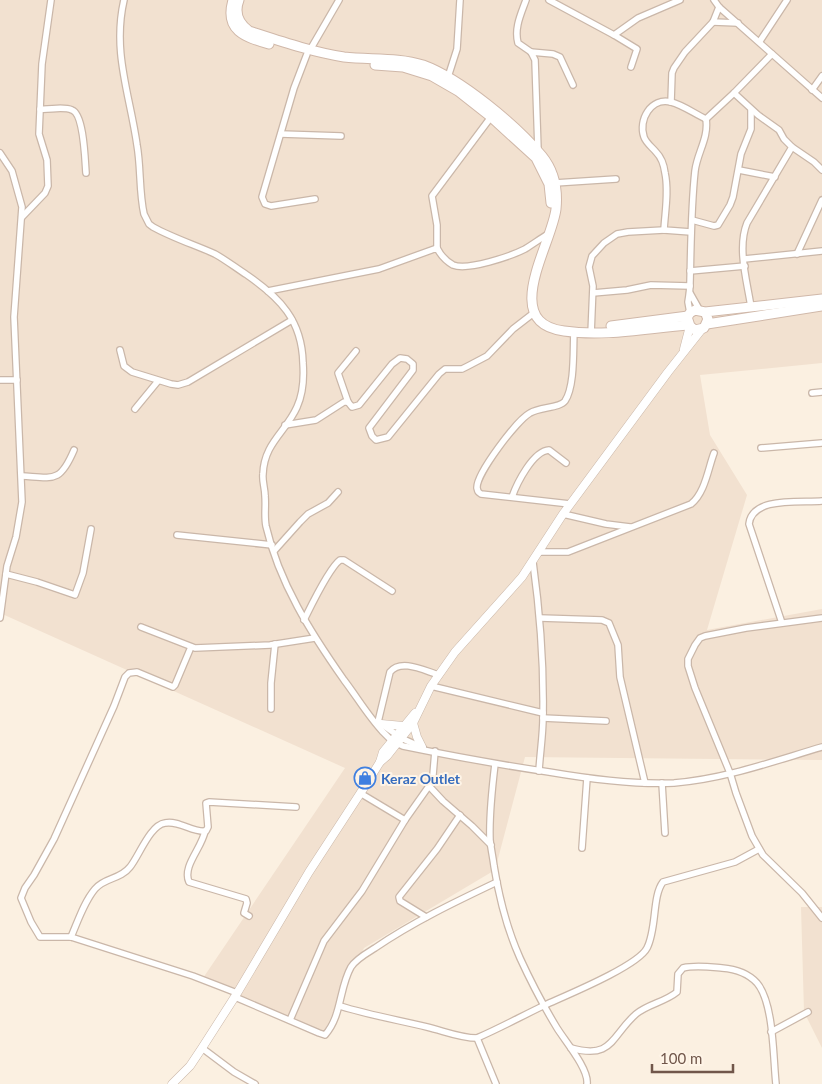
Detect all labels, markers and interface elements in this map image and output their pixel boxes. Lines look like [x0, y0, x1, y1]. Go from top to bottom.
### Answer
shop icon: Keraz Outlet [353, 766, 377, 790]
place label: Keraz Outlet [381, 770, 461, 787]
scale bar [652, 1042, 733, 1074]
text: 100 m [660, 1049, 702, 1067]

